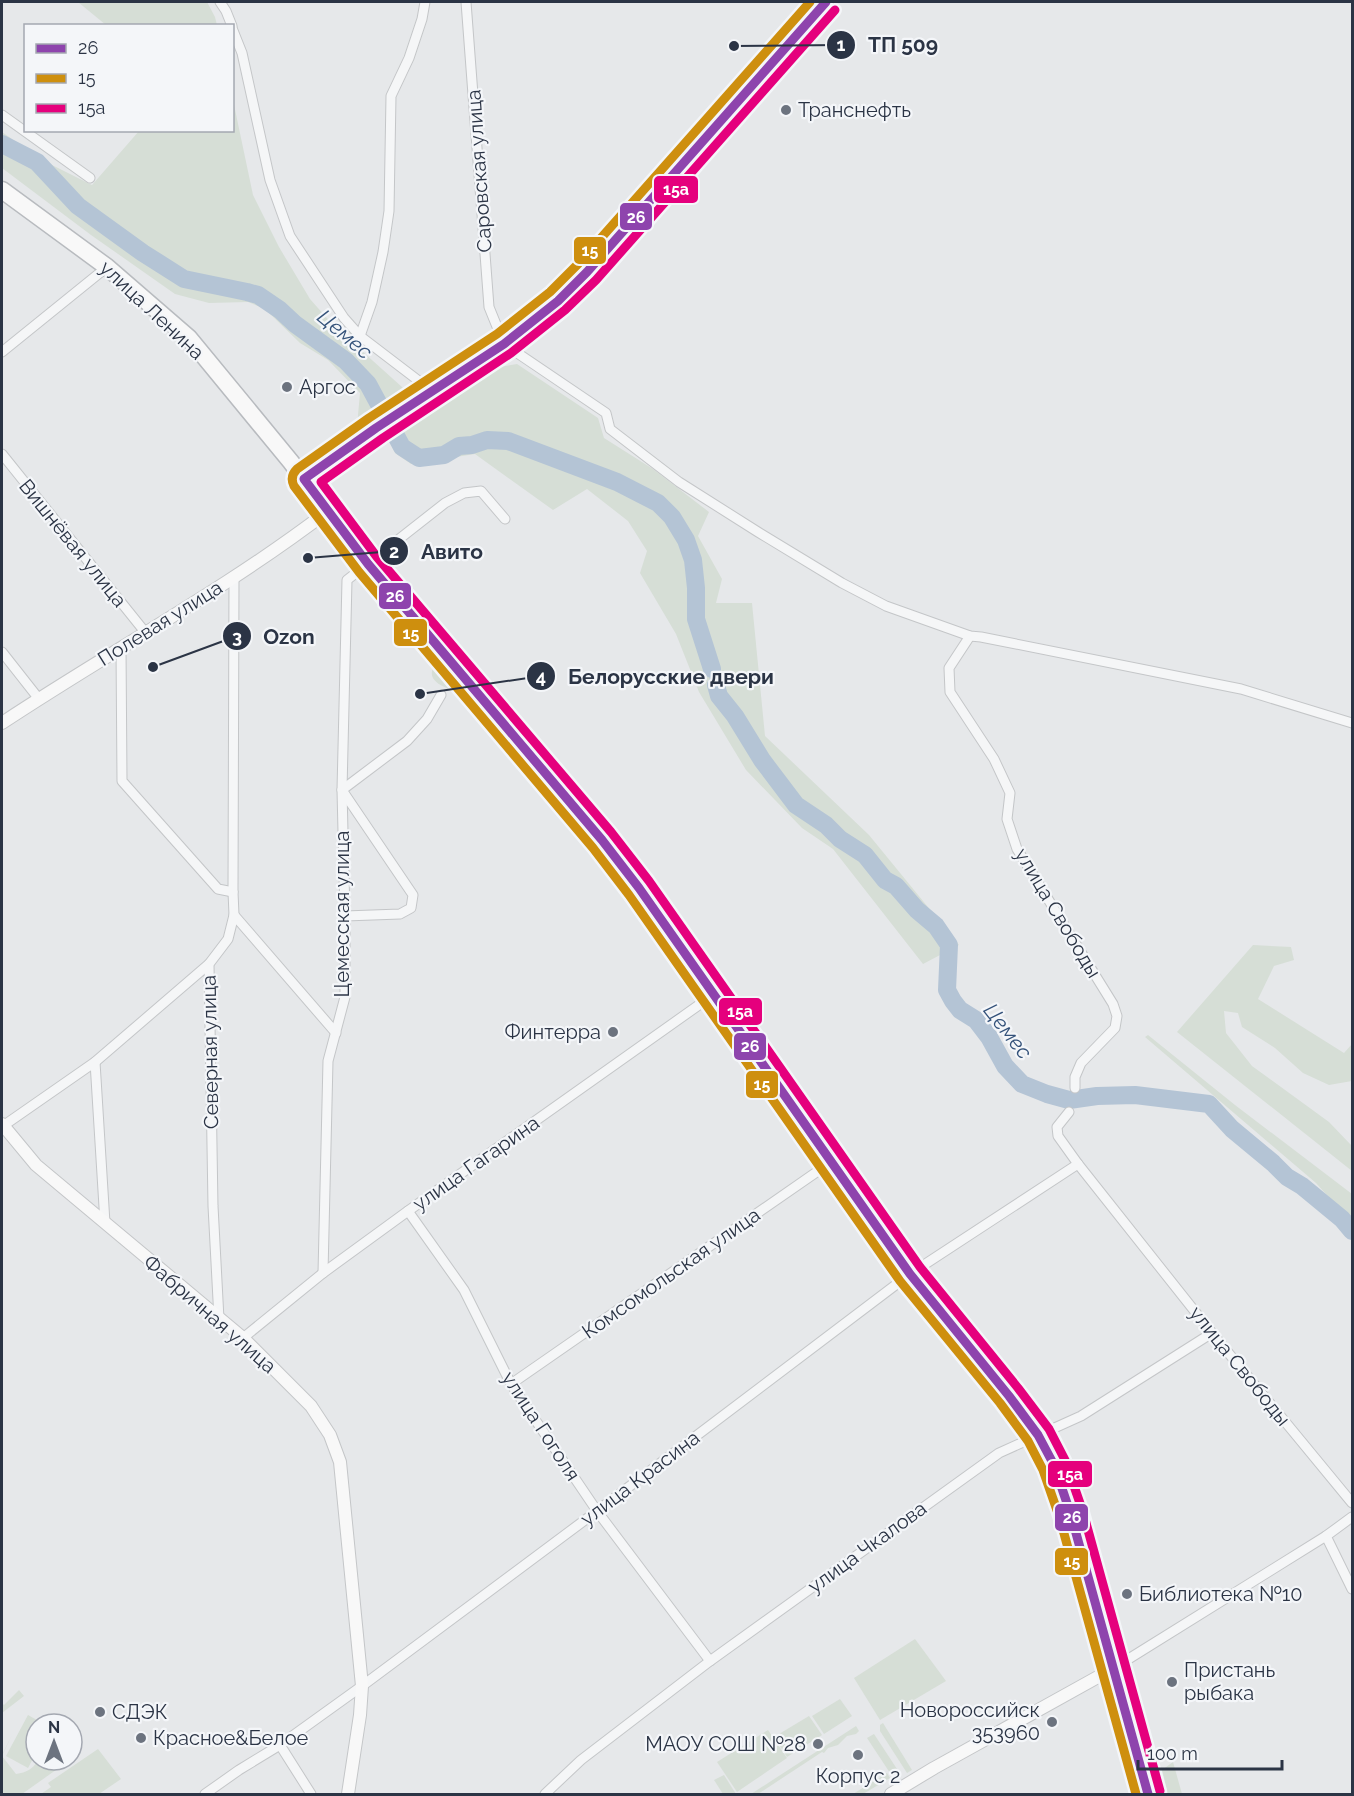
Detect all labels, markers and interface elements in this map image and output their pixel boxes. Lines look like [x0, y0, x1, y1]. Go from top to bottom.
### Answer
legend [24, 24, 234, 132]
callout: ТП 509 [826, 26, 951, 65]
text: ТП 509 [868, 32, 938, 57]
text: 1 [837, 34, 846, 55]
text: 26 [78, 37, 98, 58]
text: 15 [78, 67, 96, 88]
street label: Саровская улица [461, 89, 497, 253]
text: 15а [78, 97, 105, 118]
place label: Транснефть [798, 98, 911, 122]
marker: Транснефть [779, 103, 793, 117]
line badge: 15а [653, 175, 699, 204]
text: 15а [663, 180, 689, 199]
line badge: 26 [619, 202, 653, 231]
text: 26 [627, 208, 646, 227]
line badge: 15 [573, 236, 607, 265]
text: 15 [582, 241, 599, 260]
street label: улица Ленина [95, 256, 209, 364]
water label: Цемес [312, 304, 378, 364]
place label: Аргос [299, 375, 356, 399]
marker: Аргос [280, 380, 294, 394]
street label: Вишнёвая улица [14, 474, 132, 612]
callout: Авито [379, 532, 495, 571]
text: Авито [421, 539, 483, 564]
text: 2 [389, 541, 399, 562]
street label: Полевая улица [93, 575, 227, 671]
line badge: 26 [378, 582, 412, 610]
text: 26 [386, 587, 405, 606]
callout: Ozon [222, 617, 327, 656]
line badge: 15 [393, 618, 428, 647]
text: Ozon [263, 624, 315, 649]
text: 15 [403, 624, 420, 643]
text: 3 [232, 626, 242, 647]
callout: Белорусские двери [526, 657, 786, 696]
text: Белорусские двери [568, 664, 774, 689]
text: 4 [536, 666, 546, 687]
street label: Цемесская улица [330, 831, 354, 997]
street label: улица Свободы [1010, 844, 1106, 982]
street label: Северная улица [197, 975, 223, 1129]
line badge: 15а [718, 997, 763, 1026]
water label: Цемес [978, 998, 1038, 1064]
text: 15а [727, 1002, 753, 1021]
place label: Финтерра [504, 1020, 601, 1044]
marker: Финтерра [606, 1025, 620, 1039]
line badge: 26 [733, 1032, 767, 1061]
text: 26 [741, 1037, 760, 1056]
line badge: 15 [745, 1070, 779, 1099]
text: 15 [754, 1075, 771, 1094]
street label: улица Гагарина [408, 1111, 544, 1215]
street label: Комсомольская улица [577, 1202, 765, 1344]
street label: Фабричная улица [139, 1250, 281, 1378]
street label: улица Свободы [1184, 1301, 1296, 1431]
street label: улица Гоголя [497, 1367, 585, 1485]
street label: улица Красина [576, 1425, 704, 1531]
line badge: 15а [1047, 1460, 1093, 1488]
text: 15а [1057, 1465, 1083, 1484]
street label: улица Чкалова [803, 1496, 931, 1598]
line badge: 26 [1054, 1503, 1089, 1532]
text: 26 [1063, 1508, 1082, 1527]
line badge: 15 [1054, 1547, 1089, 1576]
text: 15 [1064, 1552, 1081, 1571]
place label: Библиотека №10 [1139, 1582, 1302, 1606]
marker: Библиотека №10 [1120, 1587, 1134, 1601]
place label: Пристань рыбака [1184, 1658, 1276, 1705]
marker: Пристань рыбака [1165, 1675, 1179, 1689]
place label: Новороссийск 353960 [900, 1698, 1040, 1745]
place label: СДЭК [112, 1700, 168, 1724]
marker: СДЭК [93, 1705, 107, 1719]
north arrow [24, 1712, 84, 1772]
marker: Новороссийск 353960 [1045, 1715, 1059, 1729]
text: N [48, 1718, 60, 1737]
place label: Красное&Белое [153, 1726, 309, 1750]
marker: Красное&Белое [134, 1731, 148, 1745]
place label: МАОУ СОШ №28 [645, 1732, 806, 1756]
scale bar [1138, 1733, 1282, 1771]
marker: МАОУ СОШ №28 [811, 1737, 825, 1751]
text: 100 m [1147, 1743, 1198, 1764]
marker: Корпус 2 [851, 1748, 865, 1762]
place label: Корпус 2 [816, 1764, 900, 1788]

